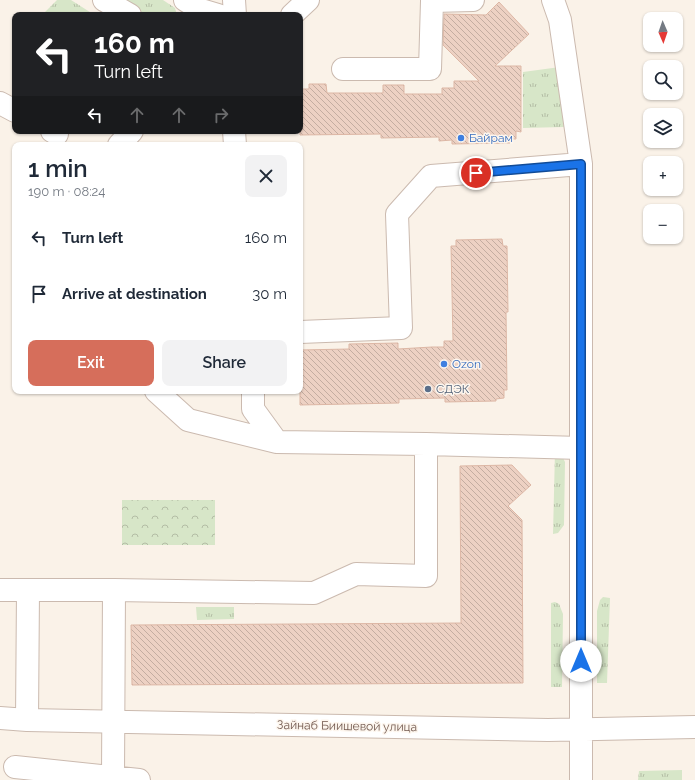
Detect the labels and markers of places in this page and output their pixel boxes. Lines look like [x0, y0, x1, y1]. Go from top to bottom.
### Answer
place label: Байрам [469, 131, 513, 145]
marker: Байрам [456, 133, 466, 143]
pin [459, 156, 493, 190]
place label: Ozon [452, 357, 481, 371]
marker: Ozon [439, 359, 449, 369]
place label: СДЭК [436, 382, 470, 396]
marker: СДЭК [423, 384, 433, 394]

